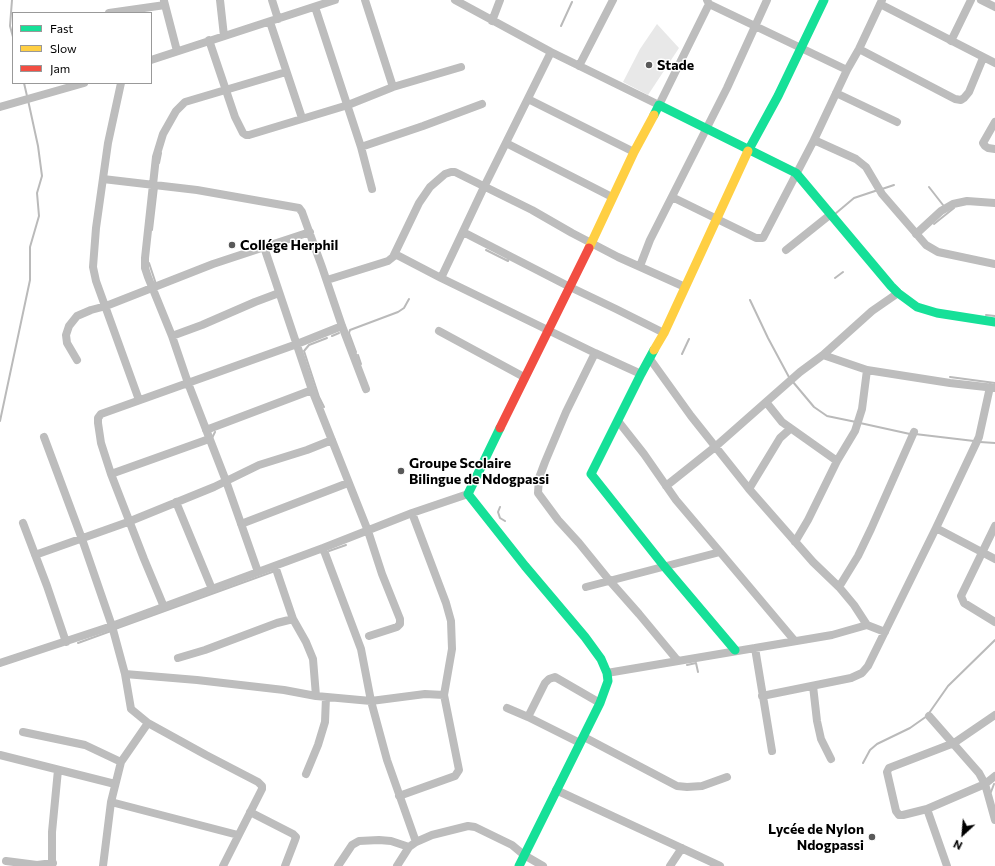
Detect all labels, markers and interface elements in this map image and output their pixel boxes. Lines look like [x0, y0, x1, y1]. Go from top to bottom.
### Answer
legend [12, 12, 152, 84]
text: Fast [50, 21, 73, 35]
text: Slow [50, 41, 77, 55]
place label: Stade [657, 57, 694, 73]
marker: Stade [644, 60, 654, 70]
text: Jam [50, 61, 70, 75]
place label: Collége Herphil [240, 237, 338, 253]
marker: Collége Herphil [227, 240, 237, 250]
place label: Groupe Scolaire Bilingue de Ndogpassi [409, 455, 549, 488]
marker: Groupe Scolaire Bilingue de Ndogpassi [396, 466, 406, 476]
north arrow [943, 814, 983, 854]
place label: Lycée de Nylon Ndogpassi [768, 821, 864, 854]
marker: Lycée de Nylon Ndogpassi [867, 832, 877, 842]
text: N [951, 838, 964, 853]

